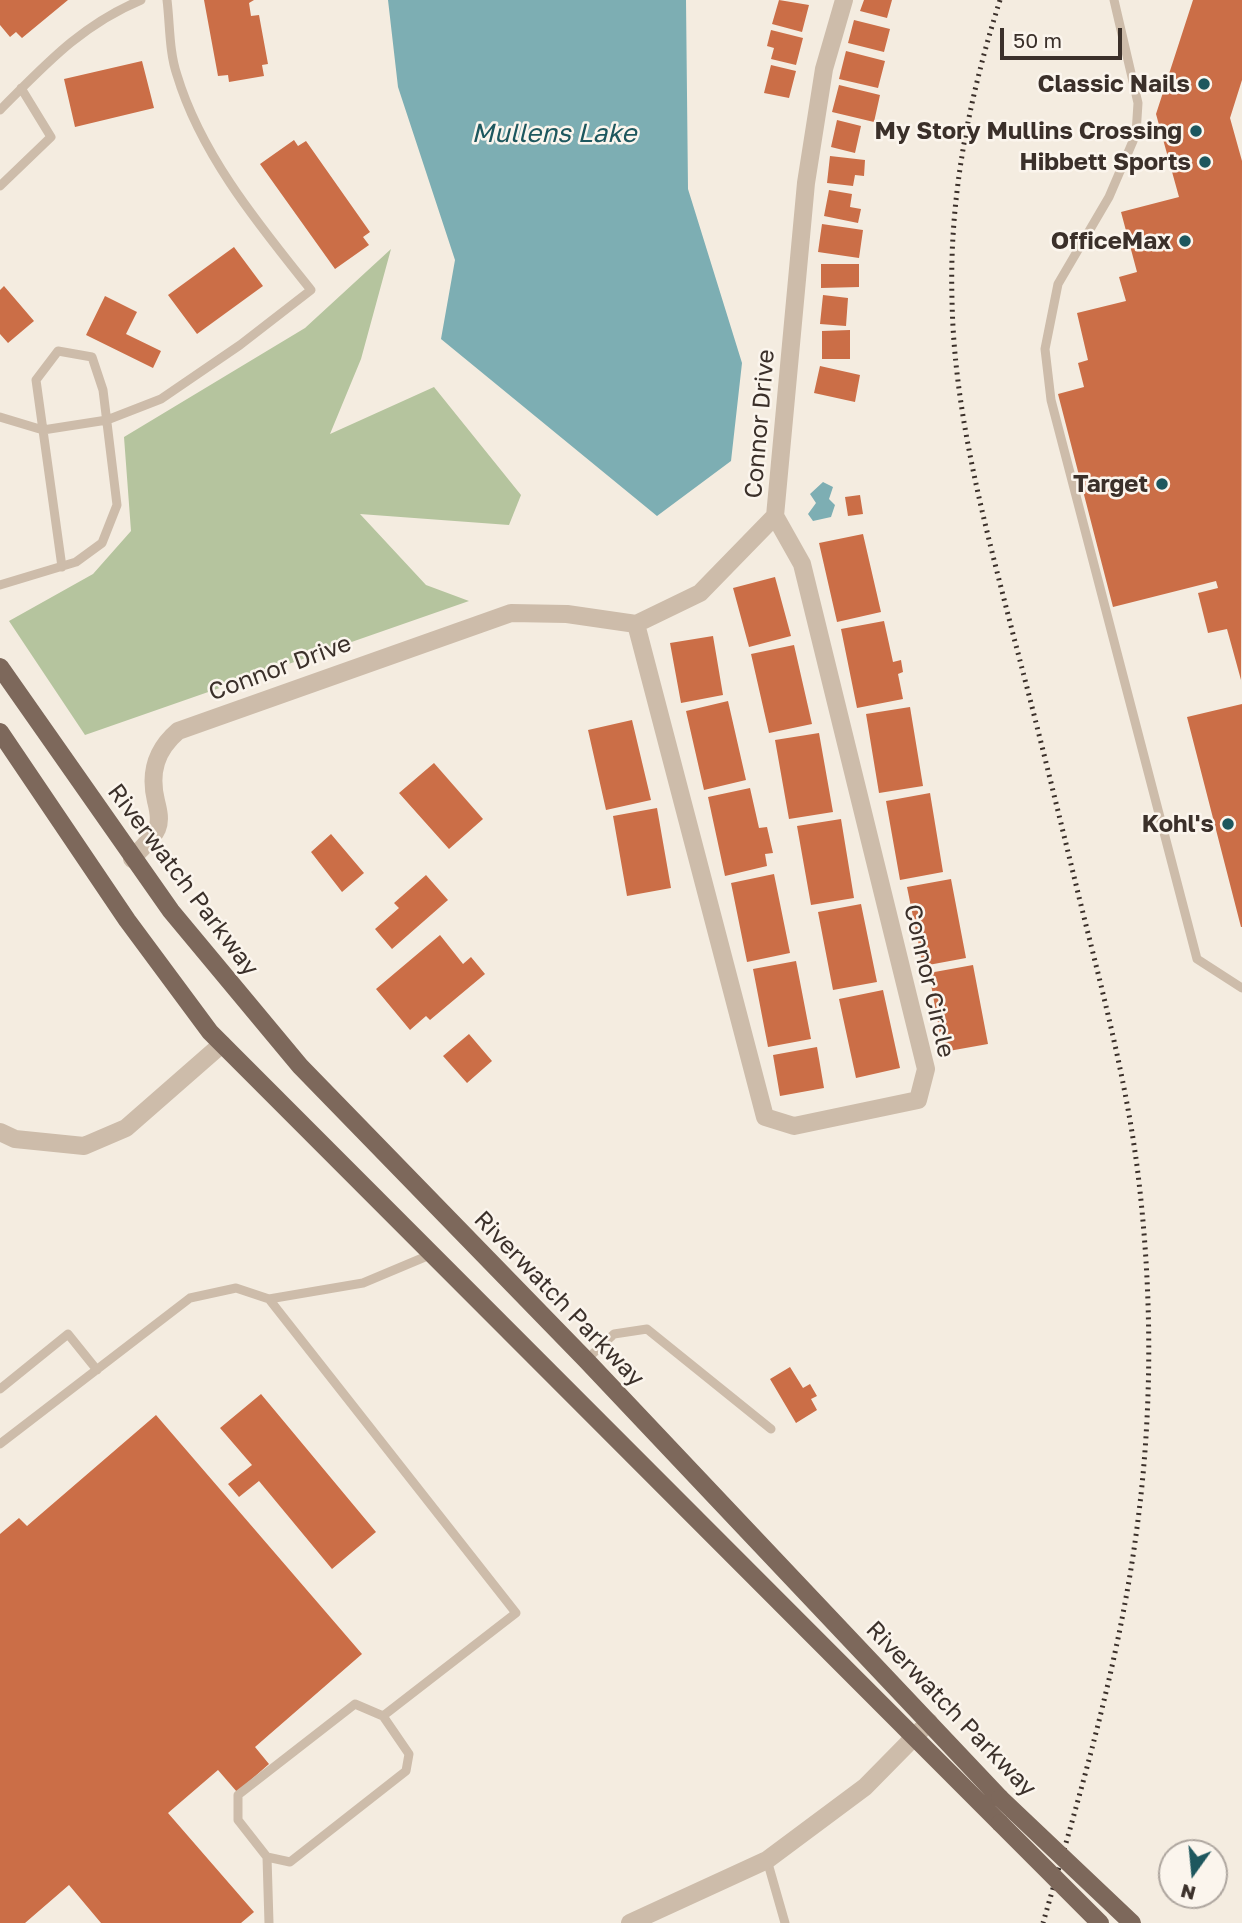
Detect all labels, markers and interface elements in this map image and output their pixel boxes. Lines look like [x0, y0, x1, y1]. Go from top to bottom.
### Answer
scale bar [1004, 14, 1126, 58]
text: 50 m [1013, 27, 1062, 53]
place label: Classic Nails [1038, 70, 1190, 98]
marker: Classic Nails [1196, 76, 1212, 92]
place label: My Story Mullins Crossing [875, 117, 1182, 145]
water label: Mullens Lake [472, 118, 636, 150]
marker: My Story Mullins Crossing [1188, 123, 1204, 139]
place label: Hibbett Sports [1020, 148, 1191, 176]
marker: Hibbett Sports [1197, 154, 1213, 170]
place label: OfficeMax [1051, 227, 1171, 255]
marker: OfficeMax [1177, 233, 1193, 249]
street label: Connor Drive [739, 348, 781, 500]
place label: Target [1073, 470, 1148, 498]
marker: Target [1154, 476, 1170, 492]
street label: Connor Drive [205, 629, 355, 707]
street label: Riverwatch Parkway [101, 778, 265, 982]
place label: Kohl's [1142, 810, 1214, 838]
marker: Kohl's [1220, 816, 1236, 832]
street label: Connor Circle [897, 902, 961, 1060]
street label: Riverwatch Parkway [468, 1205, 650, 1393]
street label: Riverwatch Parkway [860, 1615, 1042, 1803]
north arrow [1158, 1839, 1228, 1909]
text: N [1178, 1880, 1198, 1906]

